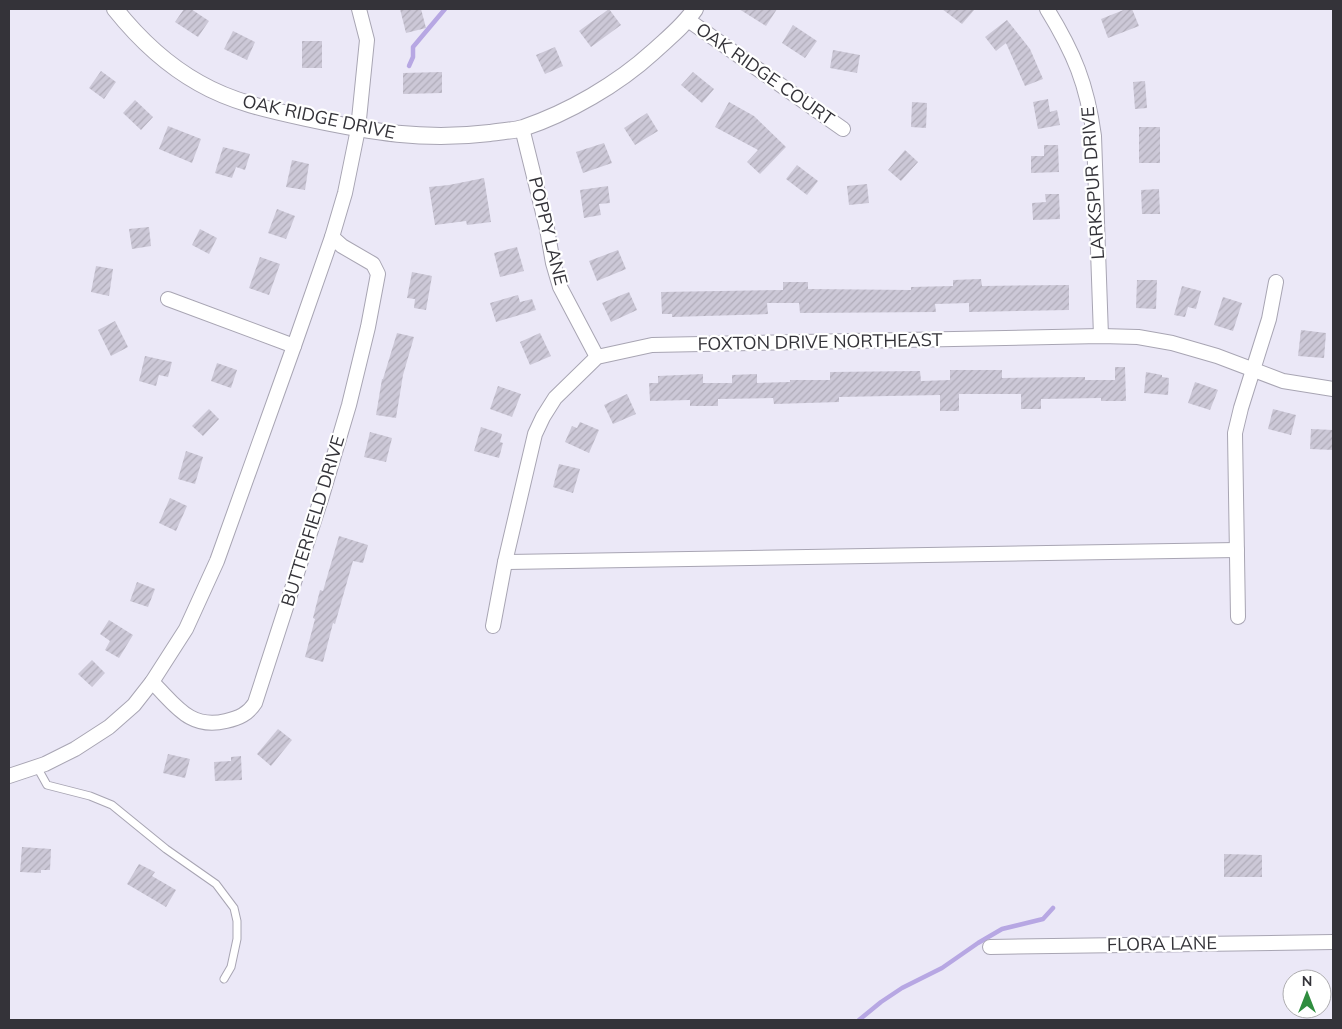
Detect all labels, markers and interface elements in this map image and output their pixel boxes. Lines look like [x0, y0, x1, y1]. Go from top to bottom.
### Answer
street label: OAK RIDGE COURT [692, 17, 839, 130]
street label: OAK RIDGE DRIVE [241, 89, 398, 144]
street label: LARKSPUR DRIVE [1076, 106, 1109, 260]
street label: POPPY LANE [524, 174, 573, 288]
street label: FOXTON DRIVE NORTHEAST [697, 328, 943, 355]
street label: BUTTERFIELD DRIVE [276, 433, 349, 609]
street label: FLORA LANE [1107, 931, 1217, 956]
north arrow [1282, 969, 1332, 1019]
text: N [1302, 972, 1312, 990]

